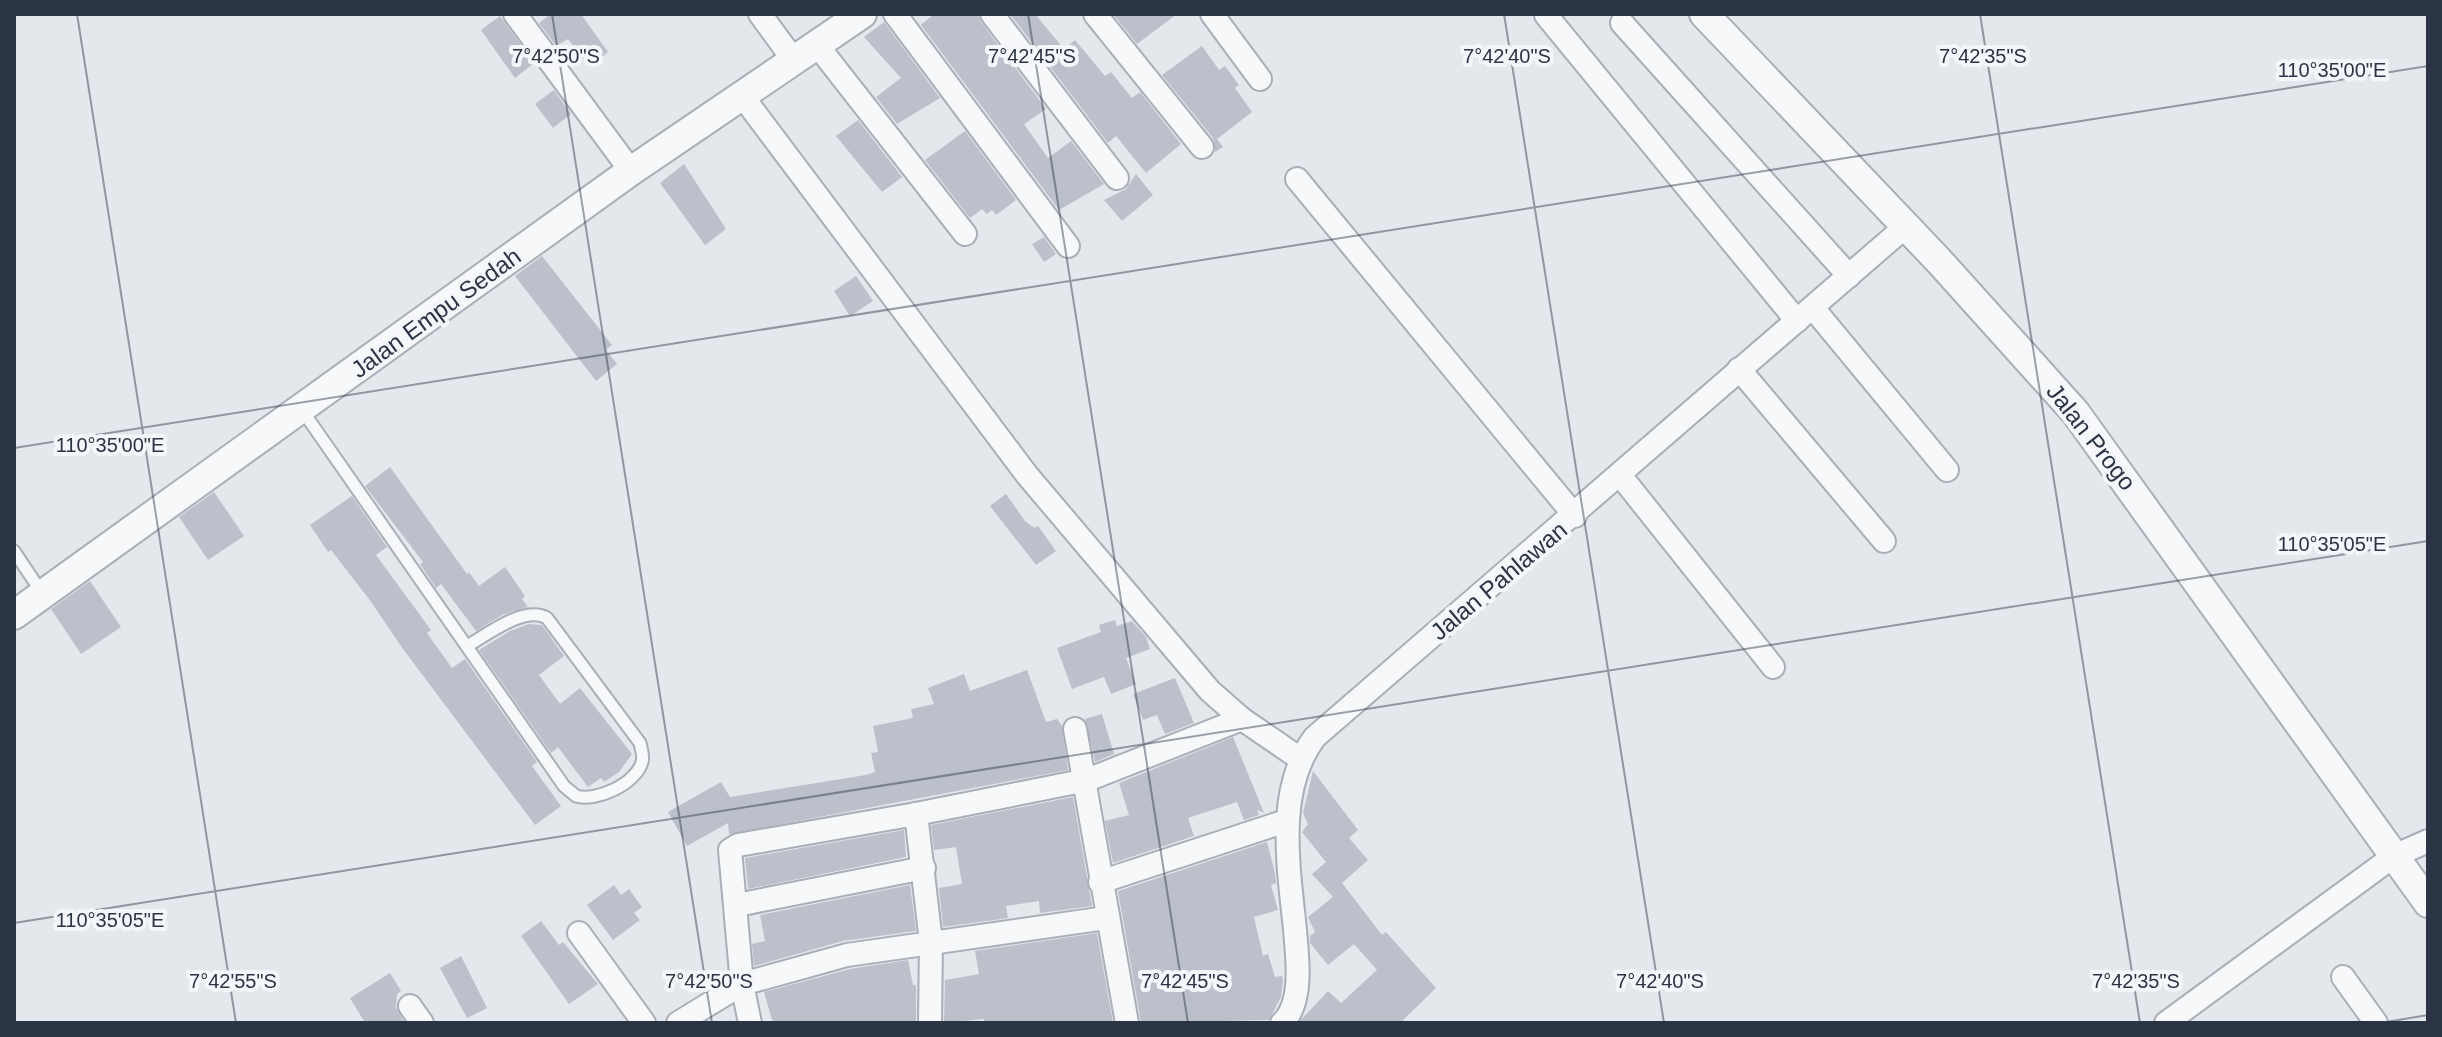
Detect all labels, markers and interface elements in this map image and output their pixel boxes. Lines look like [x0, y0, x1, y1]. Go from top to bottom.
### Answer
text: 7°42'50"S [512, 45, 600, 67]
text: 7°42'45"S [988, 45, 1076, 67]
text: 7°42'40"S [1463, 45, 1551, 67]
text: 7°42'35"S [1939, 45, 2027, 67]
text: 110°35'00"E [2278, 59, 2386, 81]
street label: Jalan Empu Sedah [346, 242, 526, 383]
street label: Jalan Progo [2041, 378, 2141, 495]
text: 110°35'00"E [56, 434, 164, 456]
street label: Jalan Pahlawan [1425, 516, 1572, 645]
text: 110°35'05"E [2278, 533, 2386, 555]
text: 110°35'05"E [56, 909, 164, 931]
text: 7°42'55"S [189, 970, 277, 992]
text: 7°42'50"S [665, 970, 753, 992]
text: 7°42'45"S [1141, 970, 1229, 992]
text: 7°42'40"S [1616, 970, 1704, 992]
text: 7°42'35"S [2092, 970, 2180, 992]

